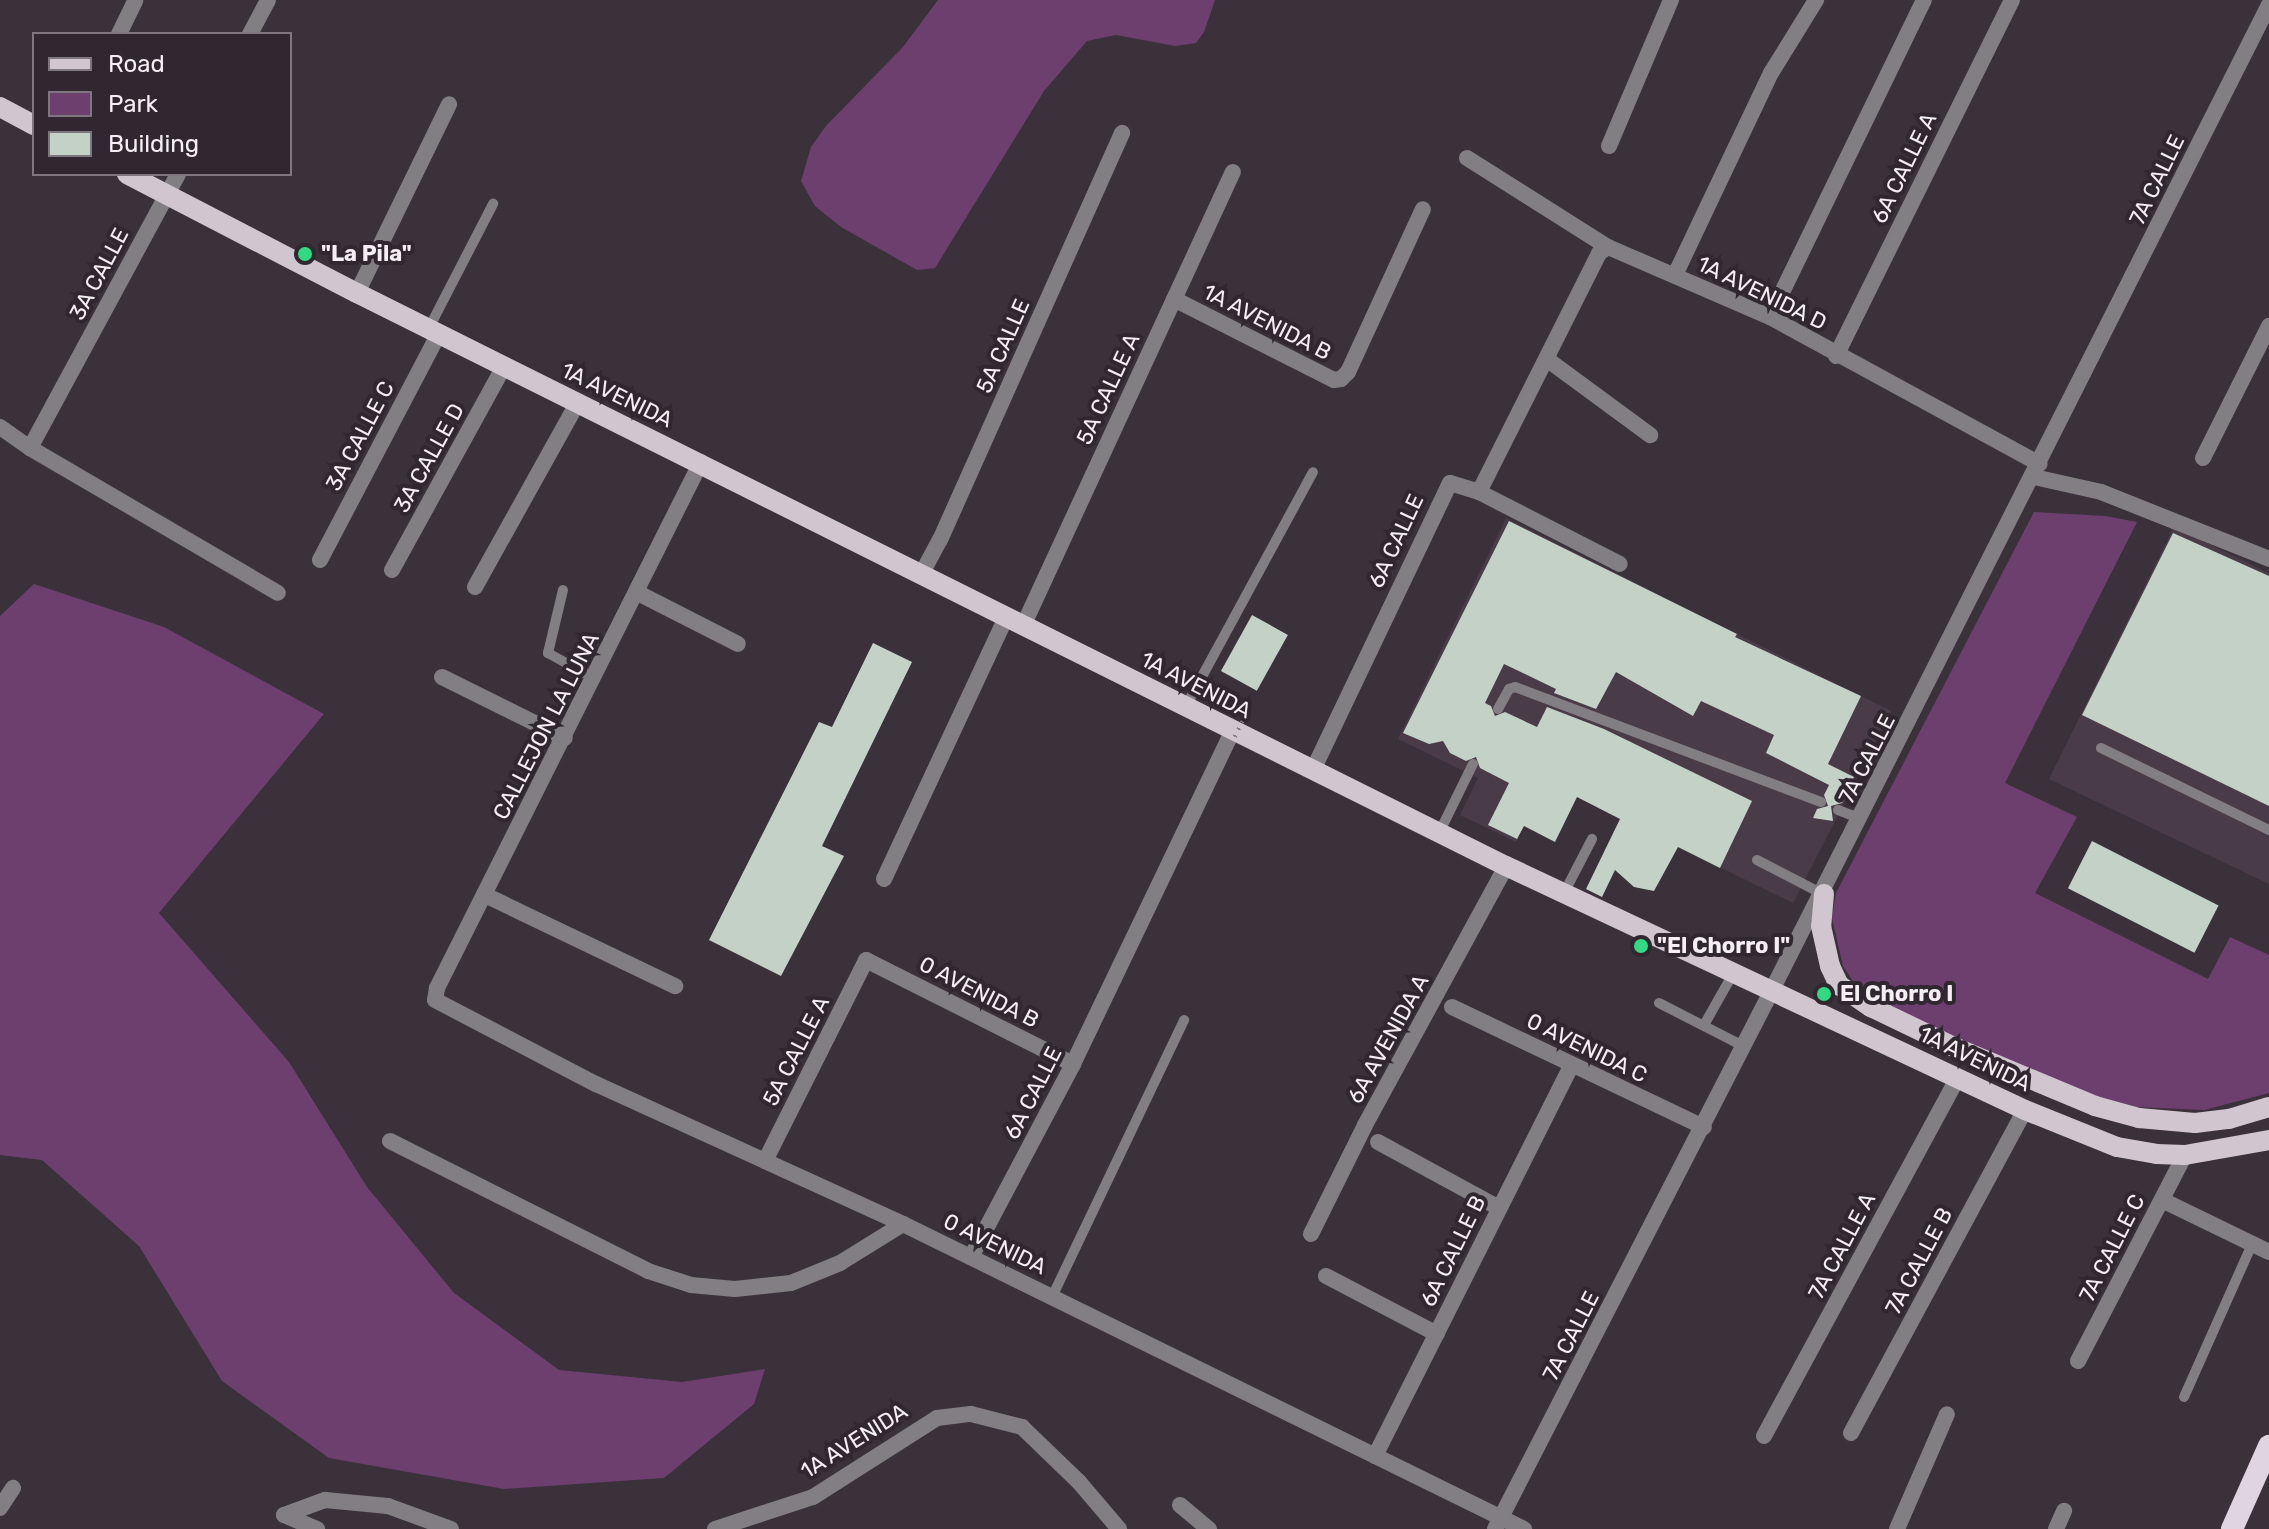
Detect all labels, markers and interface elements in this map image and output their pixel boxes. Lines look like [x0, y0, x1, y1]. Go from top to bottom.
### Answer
legend [32, 32, 292, 176]
text: Road [108, 50, 165, 78]
text: Park [108, 90, 158, 118]
street label: 6A CALLE A [1866, 108, 1942, 228]
text: Building [108, 130, 199, 158]
street label: 7A CALLE [2124, 130, 2190, 230]
street label: 3A CALLE [64, 223, 134, 325]
place label: "La Pila" [321, 241, 412, 267]
marker: "La Pila" [296, 245, 314, 263]
street label: 1A AVENIDA D [1692, 250, 1832, 336]
street label: 1A AVENIDA B [1198, 278, 1336, 366]
street label: 5A CALLE [970, 295, 1036, 397]
street label: 5A CALLE A [1071, 329, 1145, 449]
street label: 1A AVENIDA [556, 356, 678, 434]
street label: 3A CALLE C [320, 377, 400, 495]
street label: 3A CALLE D [388, 399, 470, 517]
street label: 6A CALLE [1363, 490, 1429, 592]
street label: CALLEJON LA LUNA [487, 628, 605, 824]
street label: 1A AVENIDA [1136, 646, 1256, 724]
street label: 7A CALLE [1833, 709, 1901, 809]
place label: "El Chorro I" [1657, 933, 1790, 959]
marker: "El Chorro I" [1632, 937, 1650, 955]
street label: 0 AVENIDA B [914, 950, 1044, 1034]
street label: 6A AVENIDA A [1341, 969, 1435, 1109]
place label: El Chorro I [1840, 981, 1953, 1007]
marker: El Chorro I [1815, 985, 1833, 1003]
street label: 5A CALLE A [757, 991, 835, 1111]
street label: 0 AVENIDA C [1522, 1007, 1652, 1089]
street label: 1A AVENIDA [1914, 1020, 2036, 1098]
street label: 6A CALLE [998, 1042, 1068, 1144]
street label: 7A CALLE A [1803, 1188, 1881, 1304]
street label: 7A CALLE C [2074, 1190, 2150, 1306]
street label: 6A CALLE B [1415, 1191, 1491, 1311]
street label: 7A CALLE B [1880, 1203, 1958, 1319]
street label: 0 AVENIDA [939, 1208, 1051, 1280]
street label: 7A CALLE [1537, 1286, 1605, 1386]
street label: 1A AVENIDA [795, 1398, 913, 1484]

